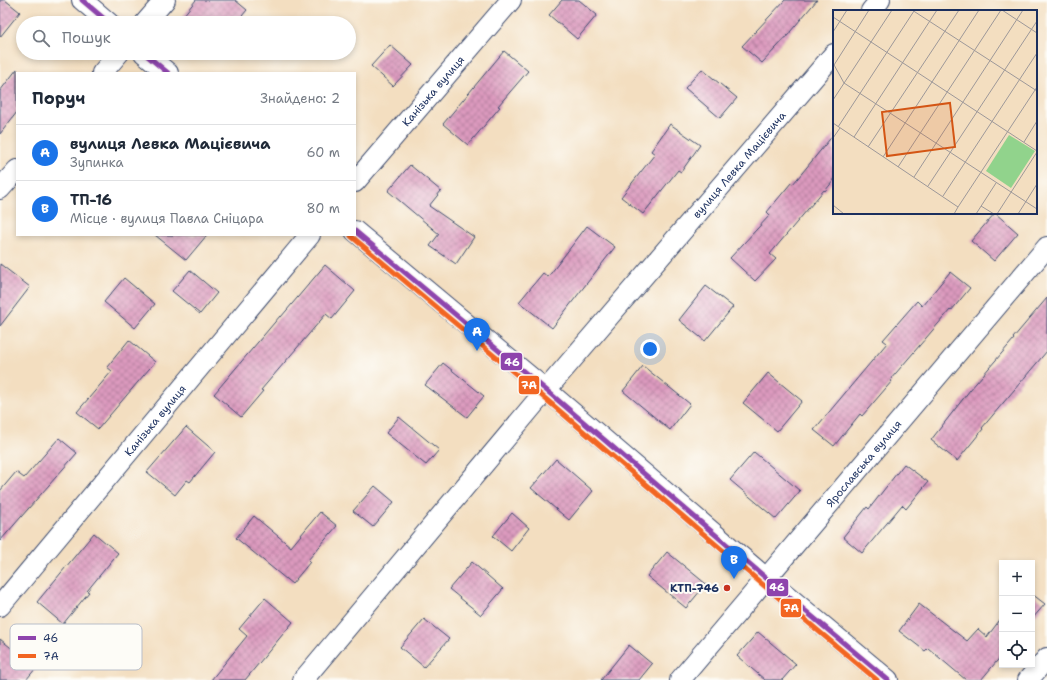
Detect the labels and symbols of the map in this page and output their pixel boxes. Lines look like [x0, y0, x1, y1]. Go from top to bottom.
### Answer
inset map [833, 10, 1037, 214]
street label: Канізька вулиця [399, 53, 468, 130]
street label: вулиця Левка Мацієвича [689, 108, 790, 222]
pin: A [464, 318, 490, 351]
your location [640, 339, 660, 359]
line badge: 46 [500, 352, 523, 371]
text: 46 [504, 355, 520, 370]
line badge: 7А [518, 375, 540, 395]
text: 7А [521, 378, 538, 393]
street label: Канізька вулиця [121, 382, 190, 459]
street label: Ярославська вулиця [823, 417, 905, 510]
pin: B [721, 546, 747, 579]
line badge: 46 [766, 578, 789, 597]
text: 46 [769, 580, 785, 595]
place label: КТП-746 [670, 581, 719, 596]
marker: КТП-746 [722, 583, 732, 593]
line badge: 7А [780, 598, 802, 618]
text: 7А [783, 601, 800, 616]
legend [10, 624, 142, 670]
text: 46 [43, 631, 58, 646]
text: 7А [43, 649, 59, 664]

